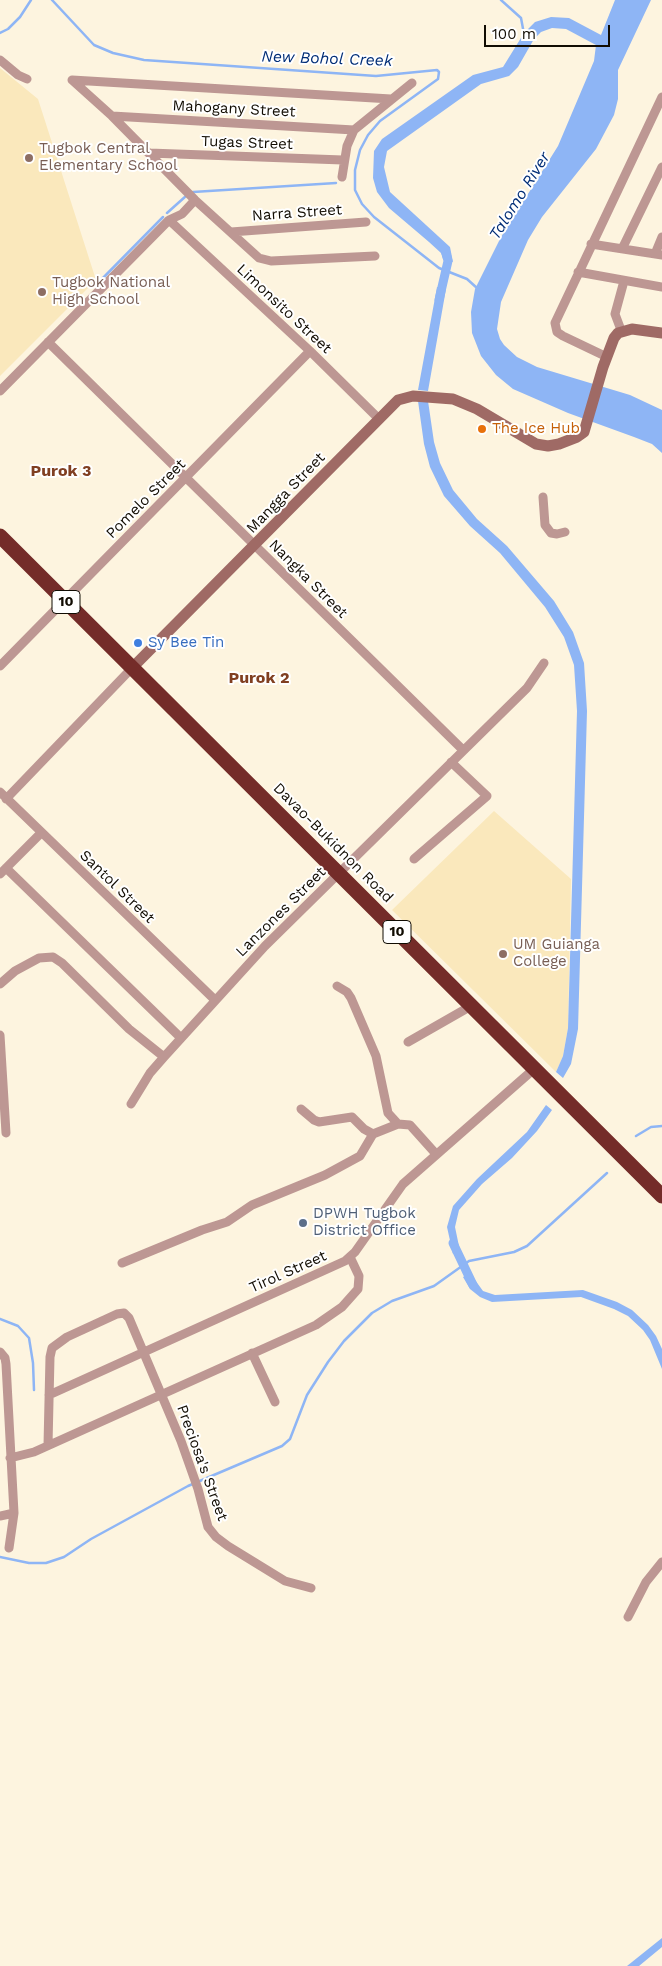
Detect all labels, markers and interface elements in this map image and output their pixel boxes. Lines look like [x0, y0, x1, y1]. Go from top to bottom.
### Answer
scale bar [487, 15, 613, 47]
text: 100 m [492, 25, 536, 43]
water label: New Bohol Creek [261, 47, 393, 71]
street label: Mahogany Street [172, 97, 296, 121]
street label: Tugas Street [201, 132, 293, 154]
place label: Tugbok Central Elementary School [39, 140, 178, 175]
water label: Talomo River [485, 149, 555, 243]
marker: Tugbok Central Elementary School [23, 152, 35, 164]
street label: Narra Street [251, 201, 343, 225]
street label: Limonsito Street [233, 260, 335, 358]
place label: Tugbok National High School [52, 274, 170, 309]
marker: Tugbok National High School [36, 286, 48, 298]
place label: The Ice Hub [492, 420, 580, 438]
marker: The Ice Hub [476, 423, 488, 435]
street label: Mangga Street [243, 449, 329, 537]
street label: Pomelo Street [103, 456, 189, 542]
district label: Purok 3 [31, 461, 91, 481]
street label: Nangka Street [265, 536, 351, 622]
road number: 10 [52, 590, 80, 614]
place label: Sy Bee Tin [148, 634, 224, 652]
marker: Sy Bee Tin [132, 637, 144, 649]
district label: Purok 2 [228, 668, 290, 688]
street label: Davao-Bukidnon Road [269, 779, 397, 907]
street label: Santol Street [76, 847, 158, 927]
street label: Lanzones Street [232, 863, 330, 961]
road number: 10 [383, 920, 411, 944]
place label: UM Guianga College [513, 936, 600, 971]
marker: UM Guianga College [497, 948, 509, 960]
place label: DPWH Tugbok District Office [313, 1205, 416, 1240]
marker: DPWH Tugbok District Office [297, 1217, 309, 1229]
street label: Tirol Street [247, 1247, 329, 1297]
street label: Preciosa's Street [173, 1402, 231, 1524]

